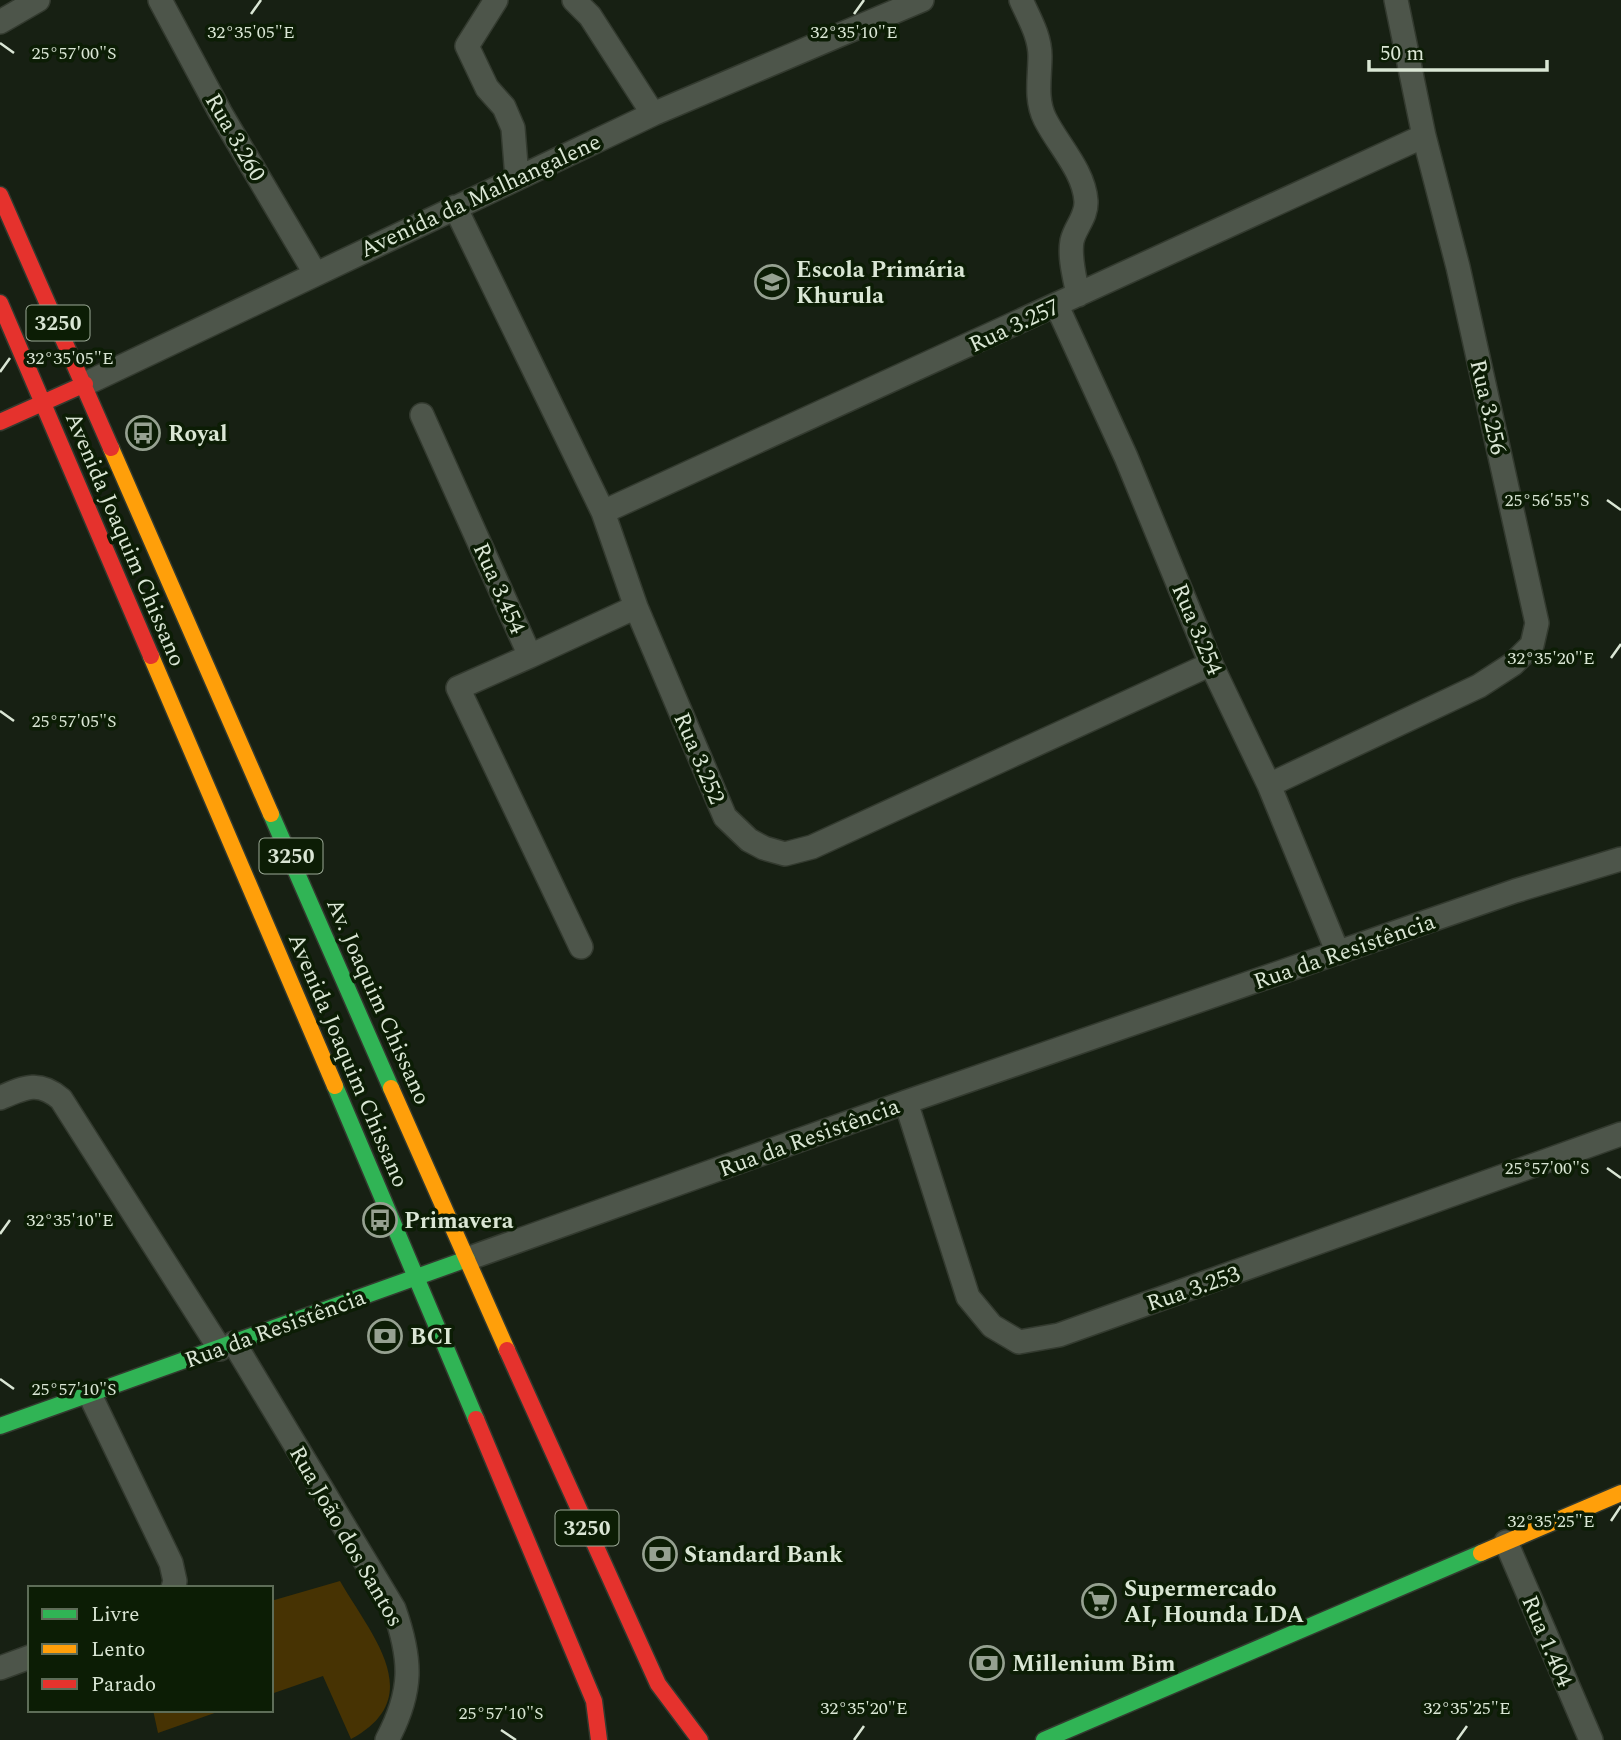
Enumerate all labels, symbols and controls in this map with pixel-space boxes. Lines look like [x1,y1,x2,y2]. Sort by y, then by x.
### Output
text: 32°35'05"E [207,19,295,46]
text: 32°35'10"E [810,19,898,46]
scale bar [1369,28,1548,72]
text: 50 m [1380,38,1424,70]
text: 25°57'00"S [31,40,117,67]
street label: Rua 3.260 [195,87,274,188]
street label: Avenida da Malhangalene [354,125,607,268]
place label: Escola Primária Khurula [796,253,965,314]
school or university icon: Escola Primária Khurula [753,263,791,301]
street label: Rua 3.257 [963,290,1066,363]
road number: 3250 [27,306,90,340]
text: 32°35'05"E [26,345,114,372]
street label: Rua 3.256 [1460,356,1515,458]
street label: Avenida Joaquim Chissano [55,407,194,672]
bus stop icon: Royal [124,414,162,452]
place label: Royal [168,417,228,452]
text: 25°56'55"S [1504,487,1590,514]
street label: Rua 3.454 [463,537,535,640]
street label: Rua 3.254 [1162,578,1232,681]
text: 32°35'20"E [1507,645,1595,672]
street label: Rua 3.252 [664,707,734,810]
text: 25°57'05"S [31,708,117,735]
road number: 3250 [260,838,322,874]
street label: Av. Joaquim Chissano [316,893,439,1111]
street label: Rua da Resistência [1249,905,1440,1000]
street label: Avenida Joaquim Chissano [278,928,417,1193]
street label: Rua da Resistência [714,1089,905,1187]
text: 25°57'00"S [1504,1155,1590,1182]
bus stop icon: Primavera [361,1201,399,1239]
place label: Primavera [404,1204,514,1239]
text: 32°35'10"E [26,1207,114,1234]
street label: Rua 3.253 [1142,1257,1245,1322]
street label: Rua da Resistência [180,1280,371,1378]
bank icon: BCI [366,1317,404,1355]
place label: BCI [410,1320,453,1355]
text: 25°57'10"S [31,1376,117,1403]
street label: Rua João dos Santos [279,1440,412,1634]
text: 32°35'25"E [1507,1508,1595,1535]
road number: 3250 [556,1510,618,1546]
bank icon: Standard Bank [641,1535,679,1573]
place label: Standard Bank [684,1538,843,1573]
place label: Supermercado AI, Hounda LDA [1124,1572,1305,1633]
supermarket icon: Supermercado AI, Hounda LDA [1080,1582,1118,1620]
legend [28,1586,273,1712]
street label: Rua 1.404 [1512,1590,1582,1693]
text: Livre [91,1599,139,1631]
text: Lento [91,1634,145,1666]
bank icon: Millenium Bim [968,1644,1006,1682]
place label: Millenium Bim [1012,1647,1176,1682]
text: Parado [91,1669,156,1701]
text: 32°35'20"E [820,1695,908,1722]
text: 32°35'25"E [1423,1695,1511,1722]
text: 25°57'10"S [458,1700,544,1727]

